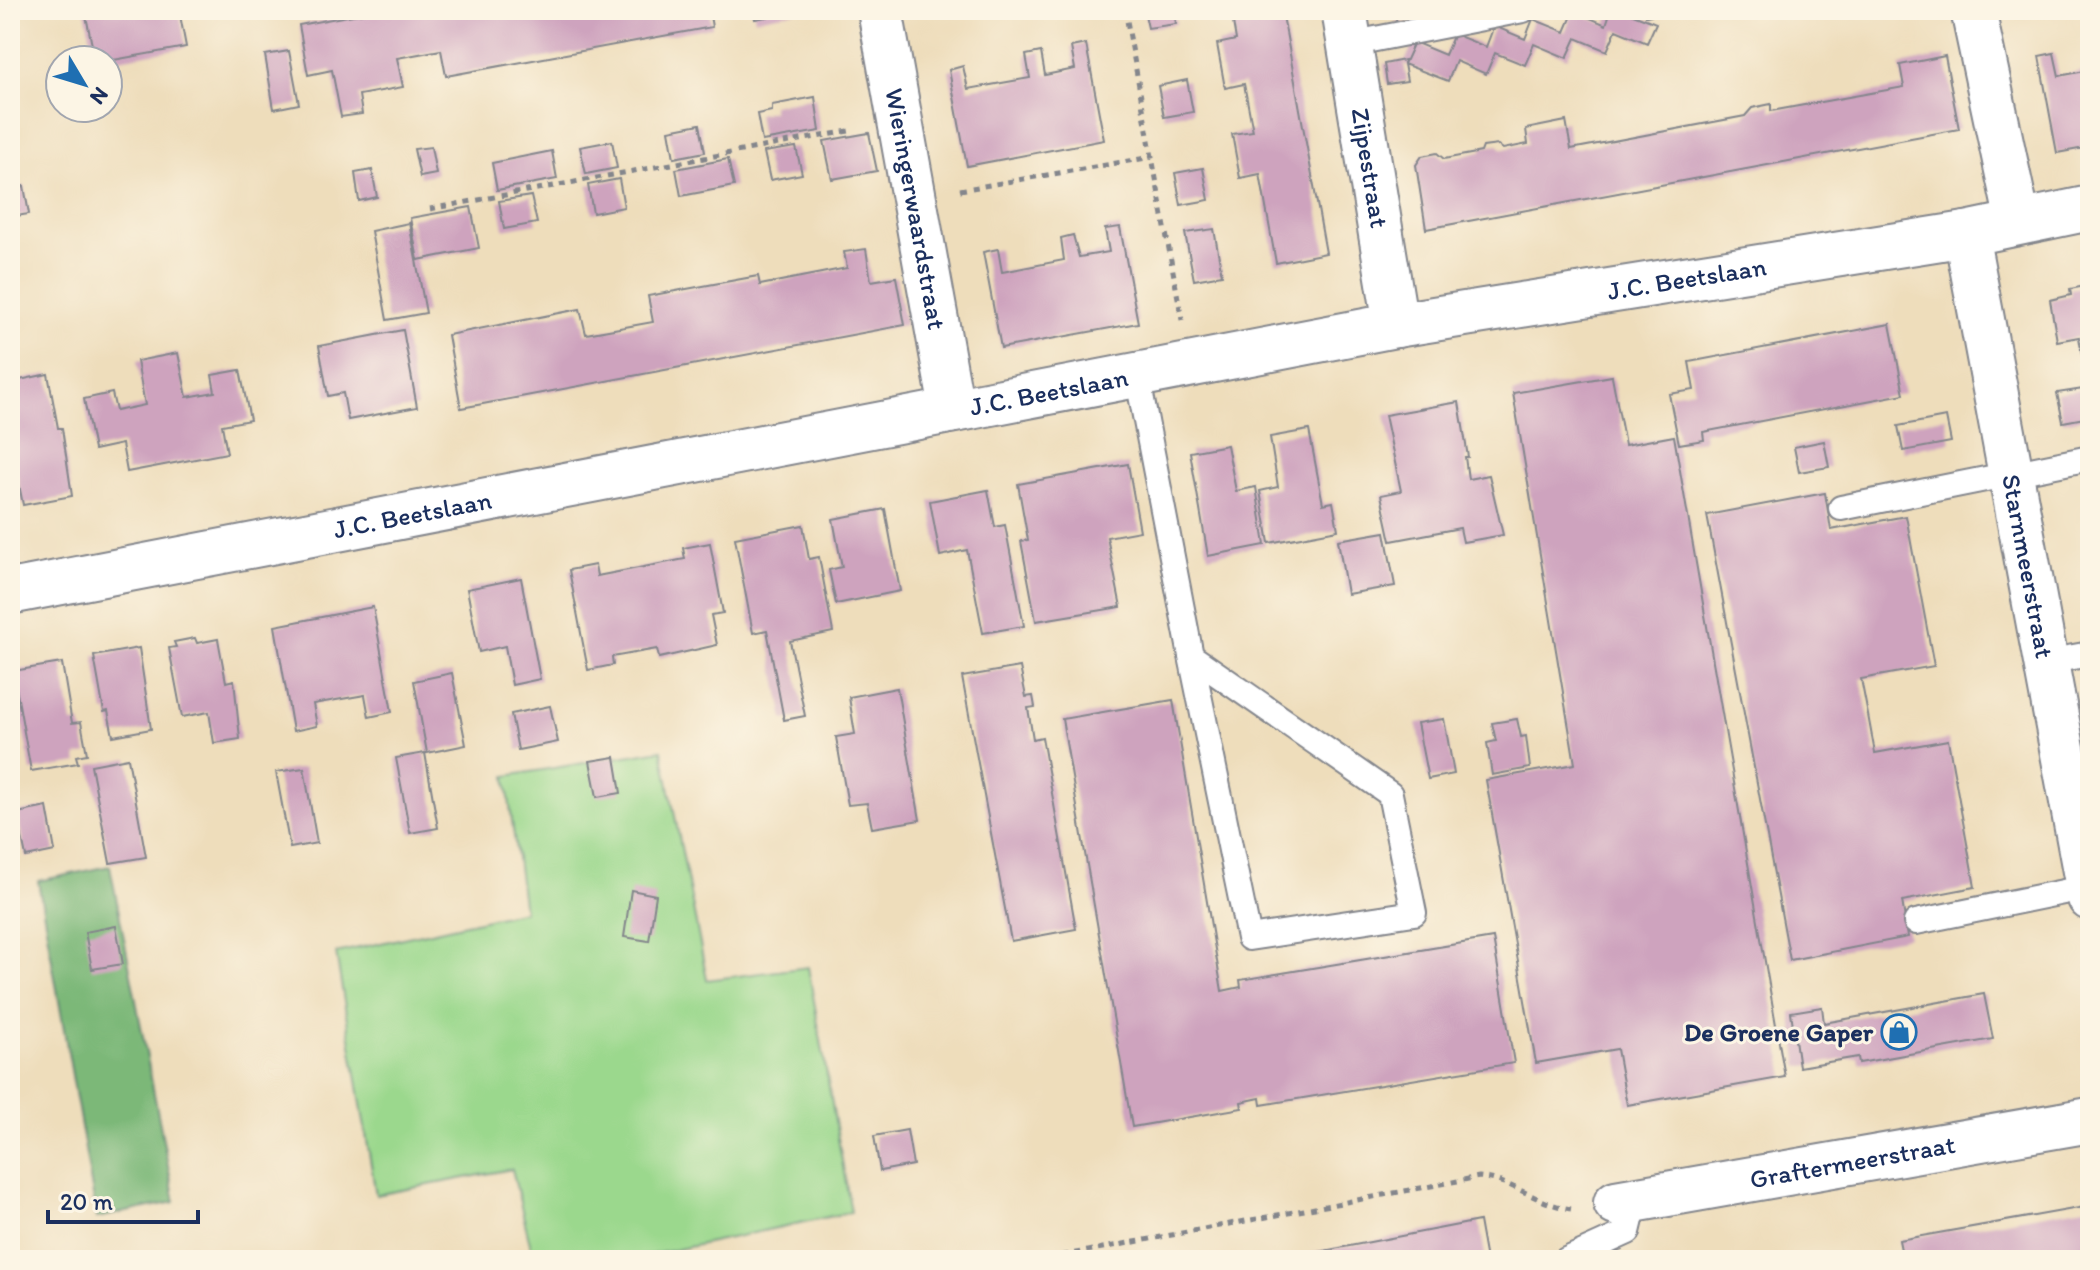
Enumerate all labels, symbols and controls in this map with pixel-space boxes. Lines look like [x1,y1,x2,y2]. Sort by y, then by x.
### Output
north arrow [44,44,124,124]
text: N [84,82,115,110]
street label: Wieringerwaardstraat [878,86,953,332]
street label: Zijpestraat [1344,105,1396,230]
street label: J.C. Beetslaan [1605,250,1769,307]
street label: J.C. Beetslaan [967,361,1131,423]
street label: Starnmeerstraat [1995,472,2061,661]
street label: J.C. Beetslaan [331,484,495,545]
shop icon: De Groene Gaper [1880,1013,1918,1051]
place label: De Groene Gaper [1684,1016,1874,1048]
street label: Graftermeerstraat [1747,1128,1958,1195]
scale bar [48,1174,198,1224]
text: 20 m [60,1187,113,1216]

